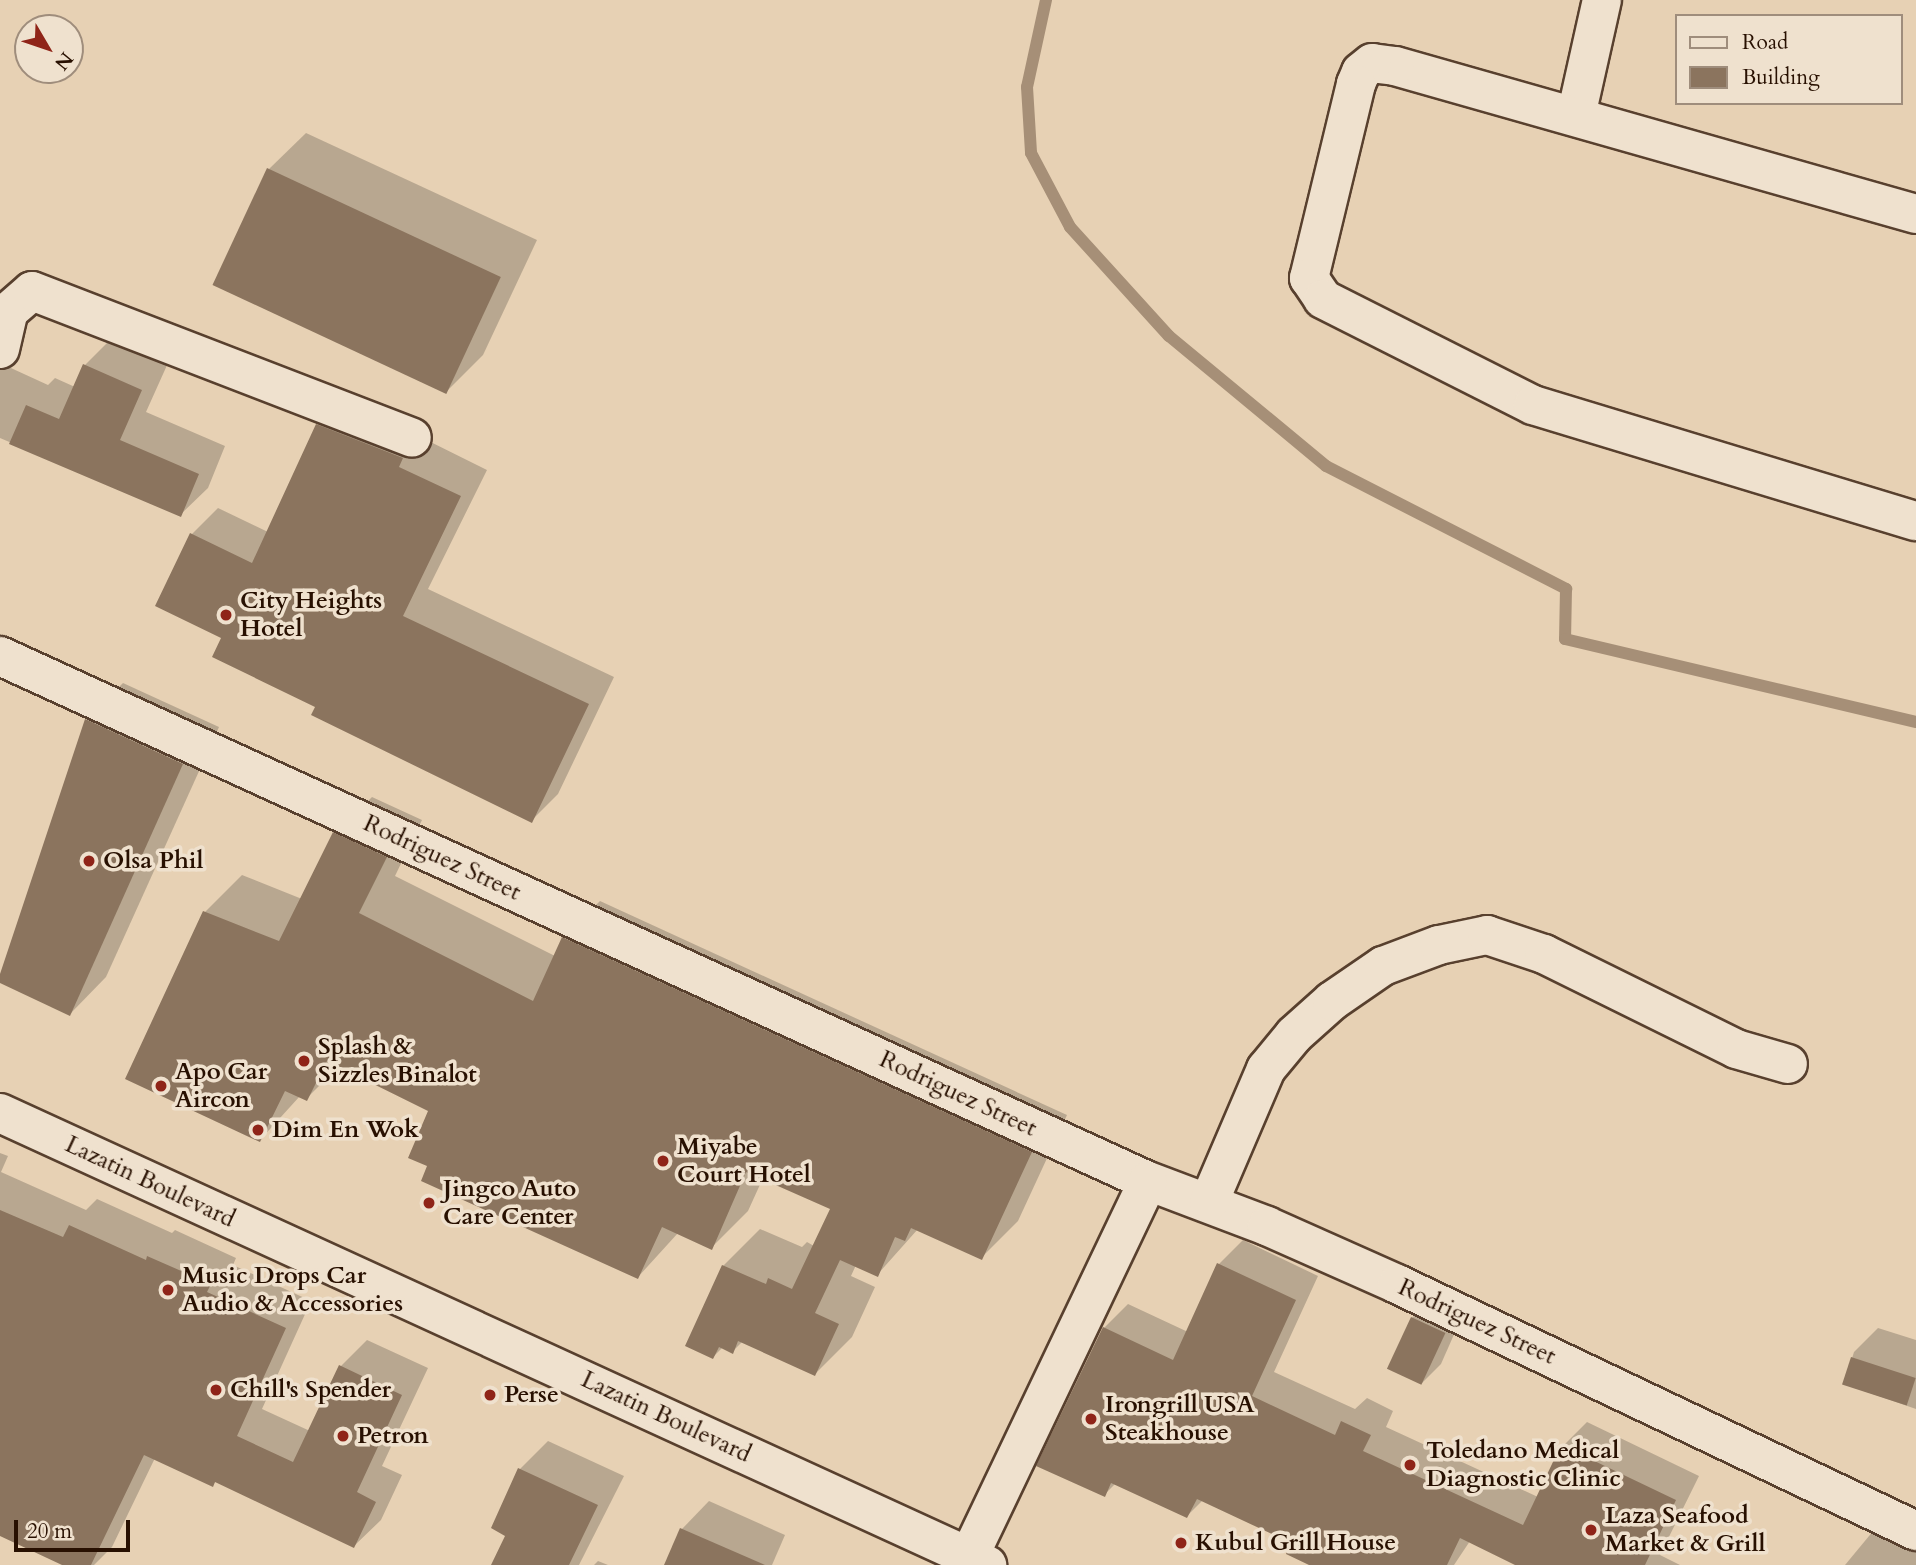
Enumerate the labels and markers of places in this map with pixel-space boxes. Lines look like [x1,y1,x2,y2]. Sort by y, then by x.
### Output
place label: City Heights Hotel [240,587,382,643]
marker: City Heights Hotel [218,607,234,623]
place label: Olsa Phil [103,847,203,875]
marker: Olsa Phil [81,853,97,869]
place label: Splash & Sizzles Binalot [318,1033,477,1089]
marker: Splash & Sizzles Binalot [296,1053,312,1069]
place label: Apo Car Aircon [175,1058,267,1114]
marker: Apo Car Aircon [153,1078,169,1094]
place label: Dim En Wok [272,1116,419,1144]
marker: Dim En Wok [250,1122,266,1138]
place label: Miyabe Court Hotel [677,1133,811,1189]
marker: Miyabe Court Hotel [655,1153,671,1169]
place label: Jingco Auto Care Center [443,1175,576,1231]
marker: Jingco Auto Care Center [421,1195,437,1211]
place label: Music Drops Car Audio & Accessories [182,1262,403,1318]
marker: Music Drops Car Audio & Accessories [160,1282,176,1298]
place label: Chill's Spender [230,1376,391,1404]
place label: Perse [504,1381,559,1409]
marker: Chill's Spender [208,1382,224,1398]
marker: Perse [482,1387,498,1403]
place label: Irongrill USA Steakhouse [1105,1391,1254,1447]
marker: Irongrill USA Steakhouse [1083,1411,1099,1427]
place label: Petron [357,1422,429,1450]
marker: Petron [335,1428,351,1444]
place label: Toledano Medical Diagnostic Clinic [1426,1437,1621,1493]
marker: Toledano Medical Diagnostic Clinic [1400,1455,1420,1475]
place label: Laza Seafood Market & Grill [1605,1502,1765,1558]
marker: Laza Seafood Market & Grill [1583,1522,1599,1538]
place label: Kubul Grill House [1195,1529,1396,1557]
marker: Kubul Grill House [1173,1535,1189,1551]

